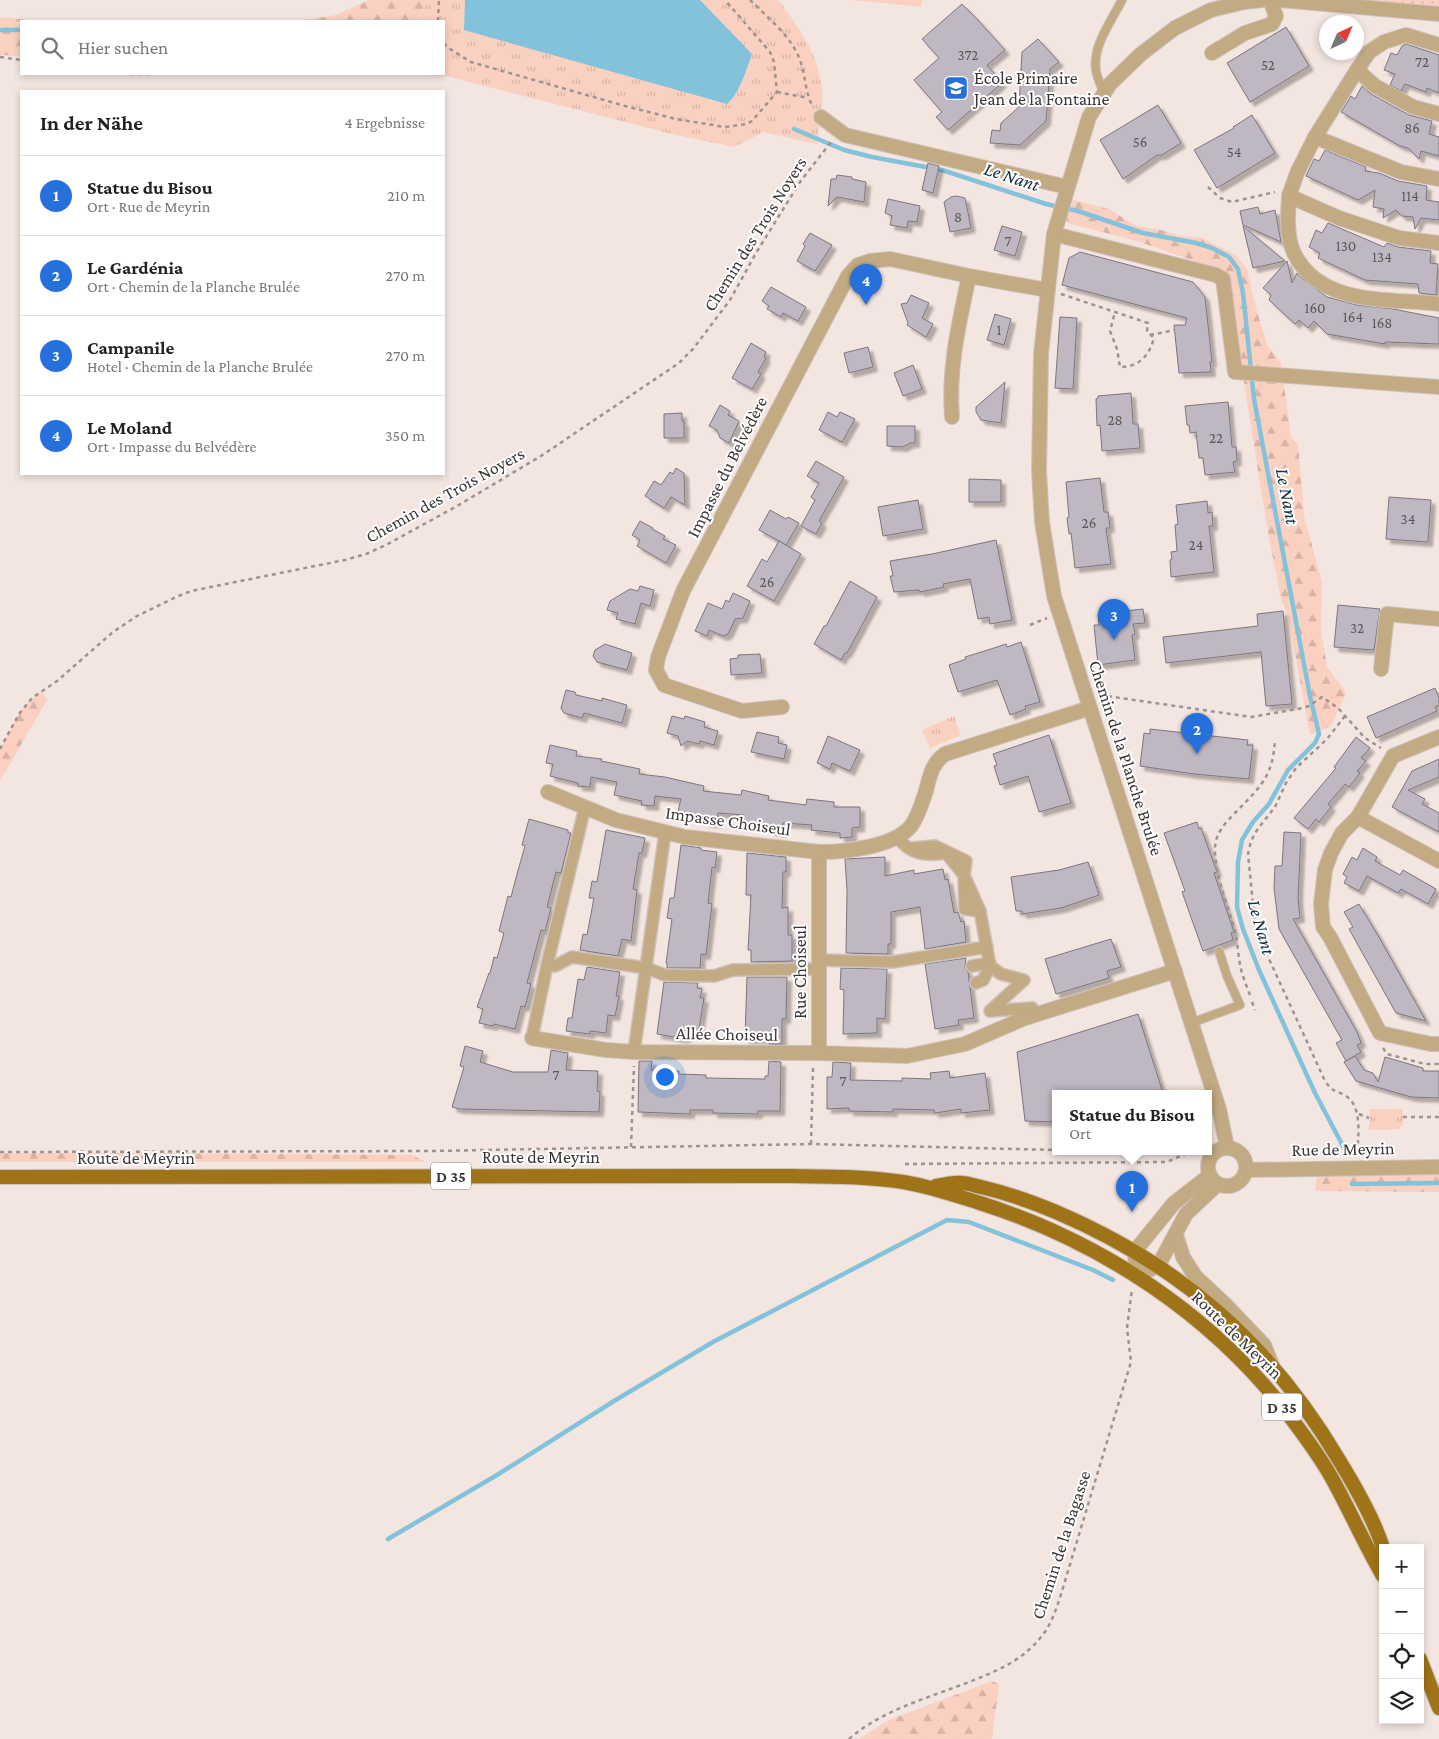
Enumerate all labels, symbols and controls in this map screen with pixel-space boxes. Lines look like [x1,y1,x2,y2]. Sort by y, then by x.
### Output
north arrow [1319,15,1364,60]
search box [20,20,445,75]
icon: search [38,34,66,62]
text: Hier suchen [78,37,168,58]
house number: 372 [957,47,979,63]
house number: 72 [1415,54,1429,70]
house number: 52 [1261,57,1275,73]
place label: École Primaire Jean de la Fontaine [972,68,1109,109]
school or university icon: École Primaire Jean de la Fontaine [943,75,969,101]
text: In der Nähe [40,111,143,135]
text: 4 Ergebnisse [345,114,425,131]
house number: 86 [1404,120,1420,136]
house number: 56 [1133,134,1147,150]
house number: 54 [1227,144,1241,160]
street label: Chemin des Trois Noyers [699,153,811,315]
water label: Le Nant [982,158,1042,195]
text: Statue du Bisou [87,177,213,198]
text: 1 [53,187,59,204]
text: 210 m [387,187,425,204]
house number: 114 [1401,188,1419,204]
text: Ort · Rue de Meyrin [87,198,210,215]
house number: 8 [954,209,962,225]
house number: 7 [1005,233,1012,249]
house number: 130 [1336,238,1356,254]
house number: 134 [1372,249,1392,265]
text: Le Gardénia [87,257,183,278]
pin: 4 [850,264,882,305]
text: 2 [52,267,60,284]
text: 270 m [386,267,425,284]
text: Ort · Chemin de la Planche Brulée [87,278,300,295]
house number: 160 [1304,300,1326,316]
house number: 164 [1343,309,1363,325]
house number: 168 [1372,315,1392,331]
house number: 1 [997,322,1002,338]
text: Campanile [87,337,174,358]
text: 3 [52,347,60,364]
text: 270 m [386,347,425,364]
text: Hotel · Chemin de la Planche Brulée [87,358,313,375]
street label: Impasse du Belvédère [683,393,771,541]
house number: 28 [1107,412,1123,428]
text: Le Moland [87,417,172,438]
text: 4 [52,427,60,444]
text: 350 m [385,427,425,444]
house number: 22 [1209,430,1223,446]
text: Ort · Impasse du Belvédère [87,438,257,455]
street label: Chemin des Trois Noyers [362,443,528,547]
water label: Le Nant [1272,466,1303,526]
house number: 34 [1401,511,1415,527]
house number: 26 [1082,515,1096,531]
house number: 24 [1189,537,1203,553]
house number: 26 [760,574,774,590]
pin: 3 [1098,599,1130,640]
house number: 32 [1350,620,1364,636]
street label: Chemin de la Planche Brulée [1085,658,1167,858]
pin: 2 [1181,713,1213,754]
street label: Impasse Choiseul [664,802,792,840]
water label: Le Nant [1244,897,1280,958]
street label: Rue Choiseul [790,925,810,1019]
street label: Allée Choiseul [676,1023,778,1045]
your location [652,1064,678,1090]
house number: 7 [553,1067,560,1083]
house number: 7 [840,1073,847,1089]
popup [1052,1090,1212,1155]
text: Statue du Bisou [1069,1104,1195,1125]
text: Ort [1069,1125,1091,1142]
street label: Rue de Meyrin [1291,1138,1395,1160]
street label: Route de Meyrin [482,1147,600,1167]
street label: Route de Meyrin [77,1148,195,1168]
road number: D 35 [431,1162,471,1190]
pin: 1 [1116,1171,1148,1212]
street label: Route de Meyrin [1188,1287,1287,1383]
road number: D 35 [1262,1394,1302,1420]
street label: Chemin de la Bagasse [1028,1468,1094,1622]
map controls [1379,1544,1424,1724]
button: + [1379,1544,1424,1589]
button: − [1379,1589,1424,1634]
button: locate [1379,1634,1424,1679]
button: layers [1379,1679,1424,1724]

